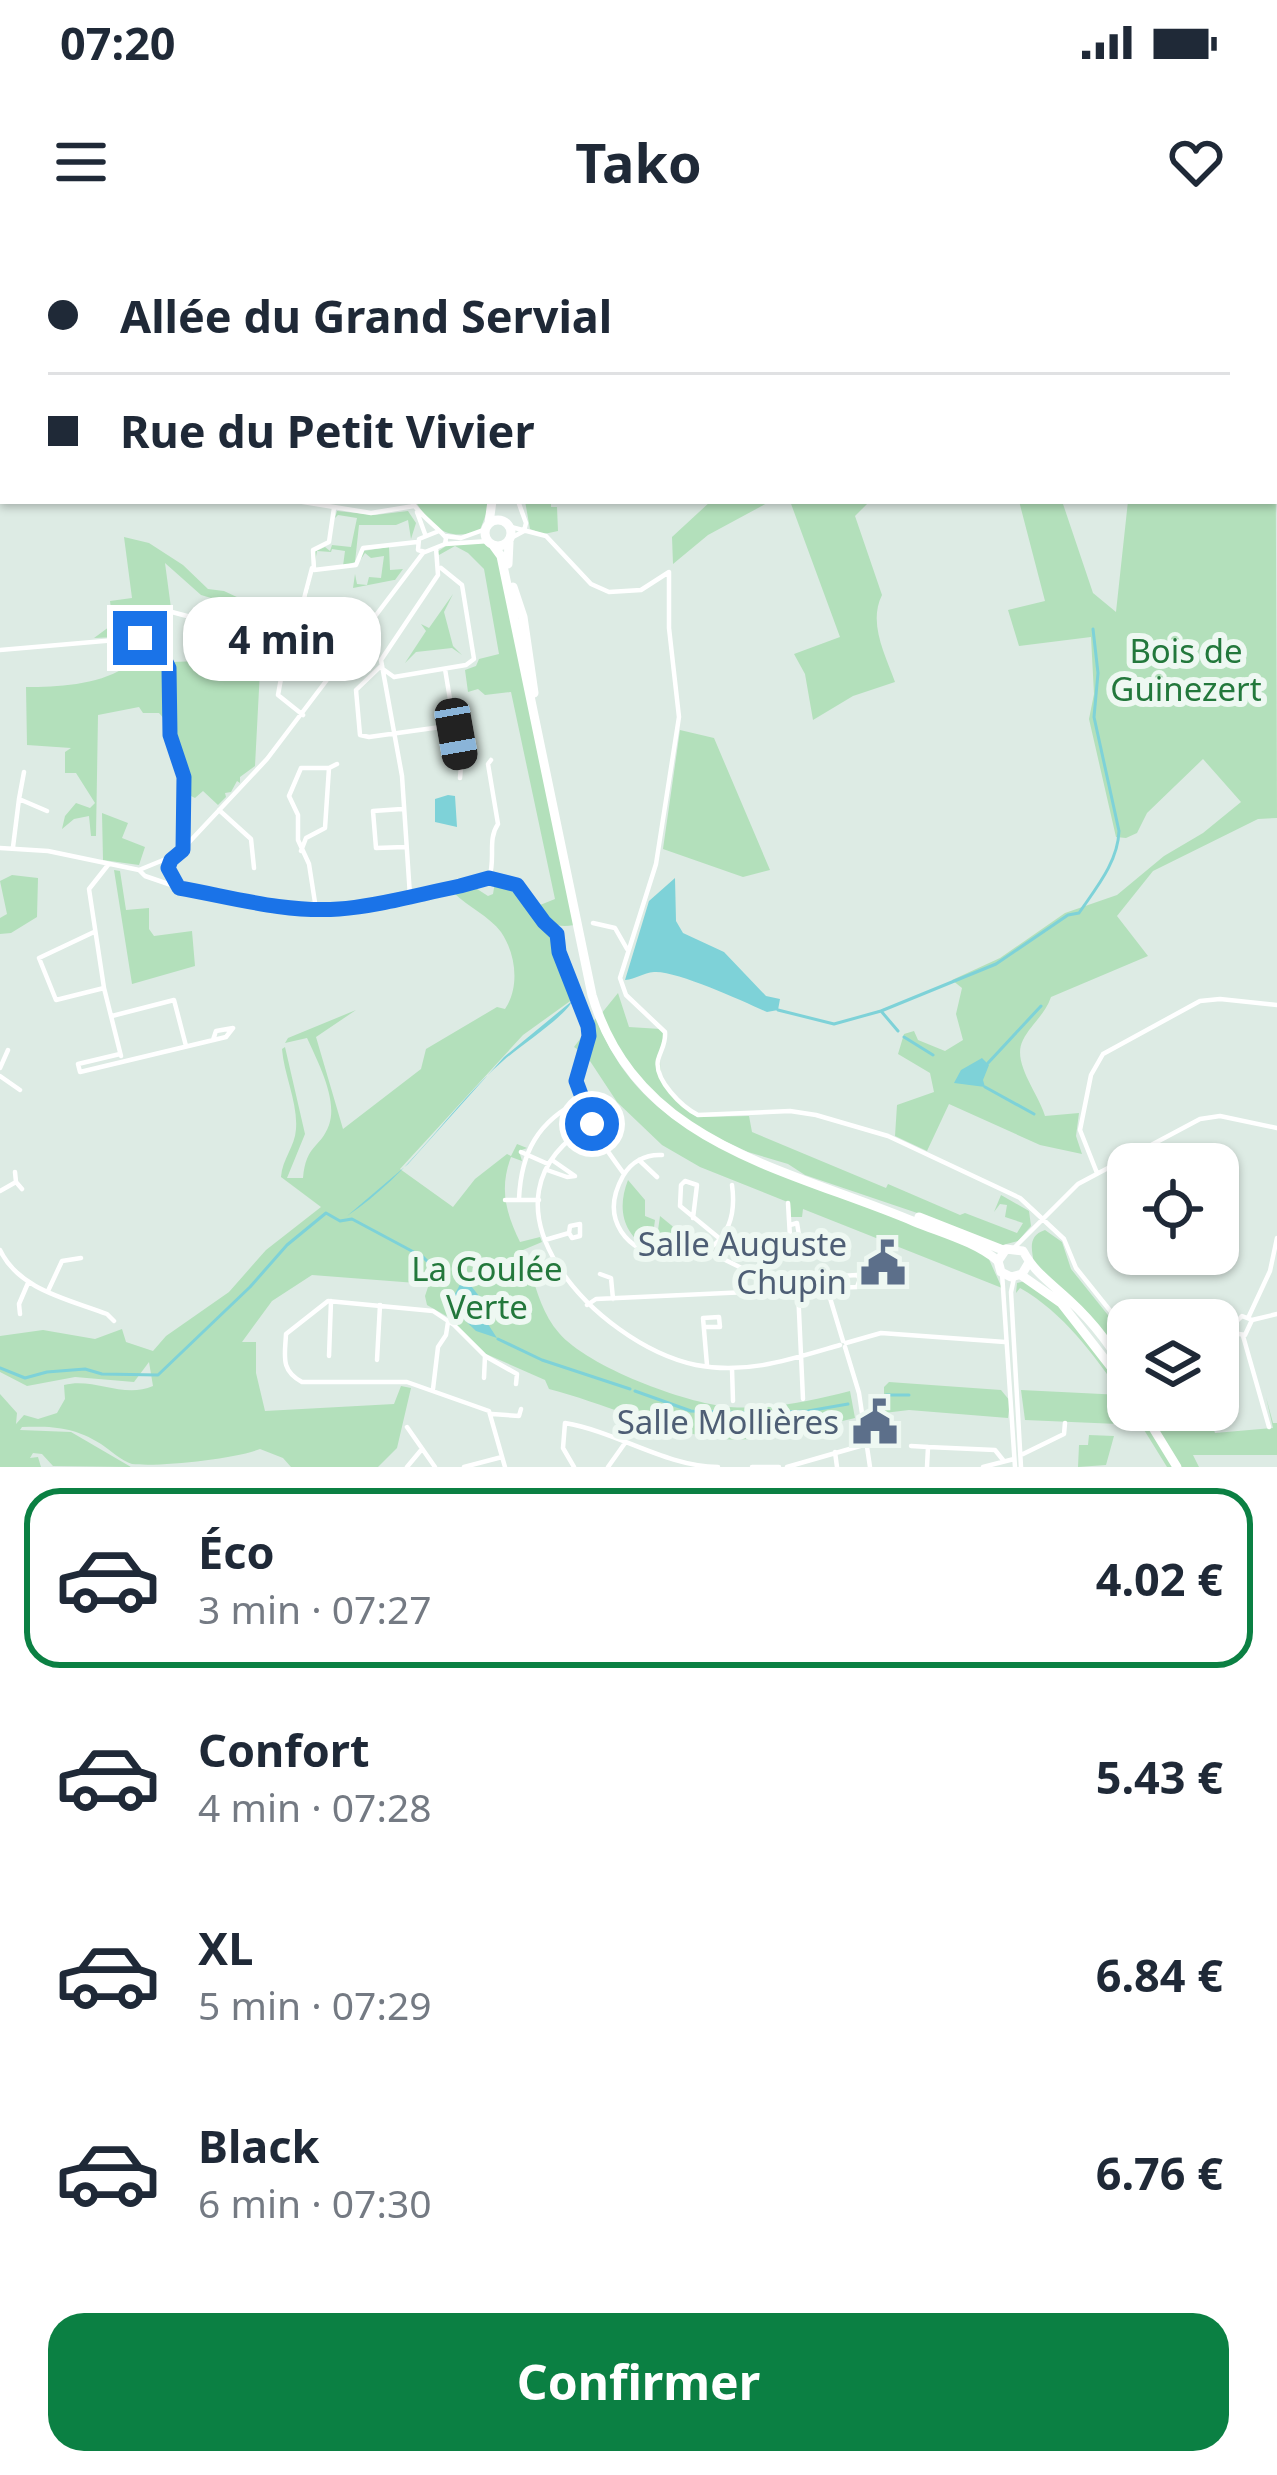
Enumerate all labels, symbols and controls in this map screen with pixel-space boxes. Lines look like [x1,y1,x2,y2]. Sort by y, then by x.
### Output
text: 07:20 [60,12,176,73]
text: Tako [575,125,702,199]
icon: menu [48,129,114,195]
icon: heart [1163,129,1229,195]
text: Allée du Grand Servial [120,285,612,346]
text: Rue du Petit Vivier [120,400,535,461]
callout: 4 min [182,596,380,680]
route end [113,611,167,665]
text: 4 min [228,612,336,665]
park label: Bois de Guinezert [1110,628,1262,711]
car [432,695,480,773]
route start [565,1097,619,1151]
map controls [1107,1143,1239,1431]
button: locate [1107,1143,1239,1275]
place label: Salle Auguste Chupin [638,1221,847,1304]
public building icon: Salle Auguste Chupin [858,1238,908,1288]
park label: La Coulée Verte [411,1246,563,1329]
button: layers [1107,1299,1239,1431]
public building icon: Salle Mollières [850,1397,900,1447]
place label: Salle Mollières [617,1399,839,1444]
text: Éco [198,1521,275,1582]
icon: car [54,1524,162,1632]
text: 4.02 € [1096,1548,1223,1609]
text: 3 min · 07:27 [198,1582,432,1635]
text: Confort [198,1719,369,1780]
icon: car [54,1722,162,1830]
text: 5.43 € [1096,1746,1223,1807]
text: 4 min · 07:28 [198,1780,432,1833]
text: XL [198,1917,253,1978]
icon: car [54,1920,162,2028]
text: 6.84 € [1096,1944,1223,2005]
text: 5 min · 07:29 [198,1978,432,2031]
text: Black [198,2115,319,2176]
icon: car [54,2118,162,2226]
text: 6.76 € [1096,2142,1223,2203]
text: 6 min · 07:30 [198,2176,432,2229]
button: Confirmer [48,2313,1229,2451]

